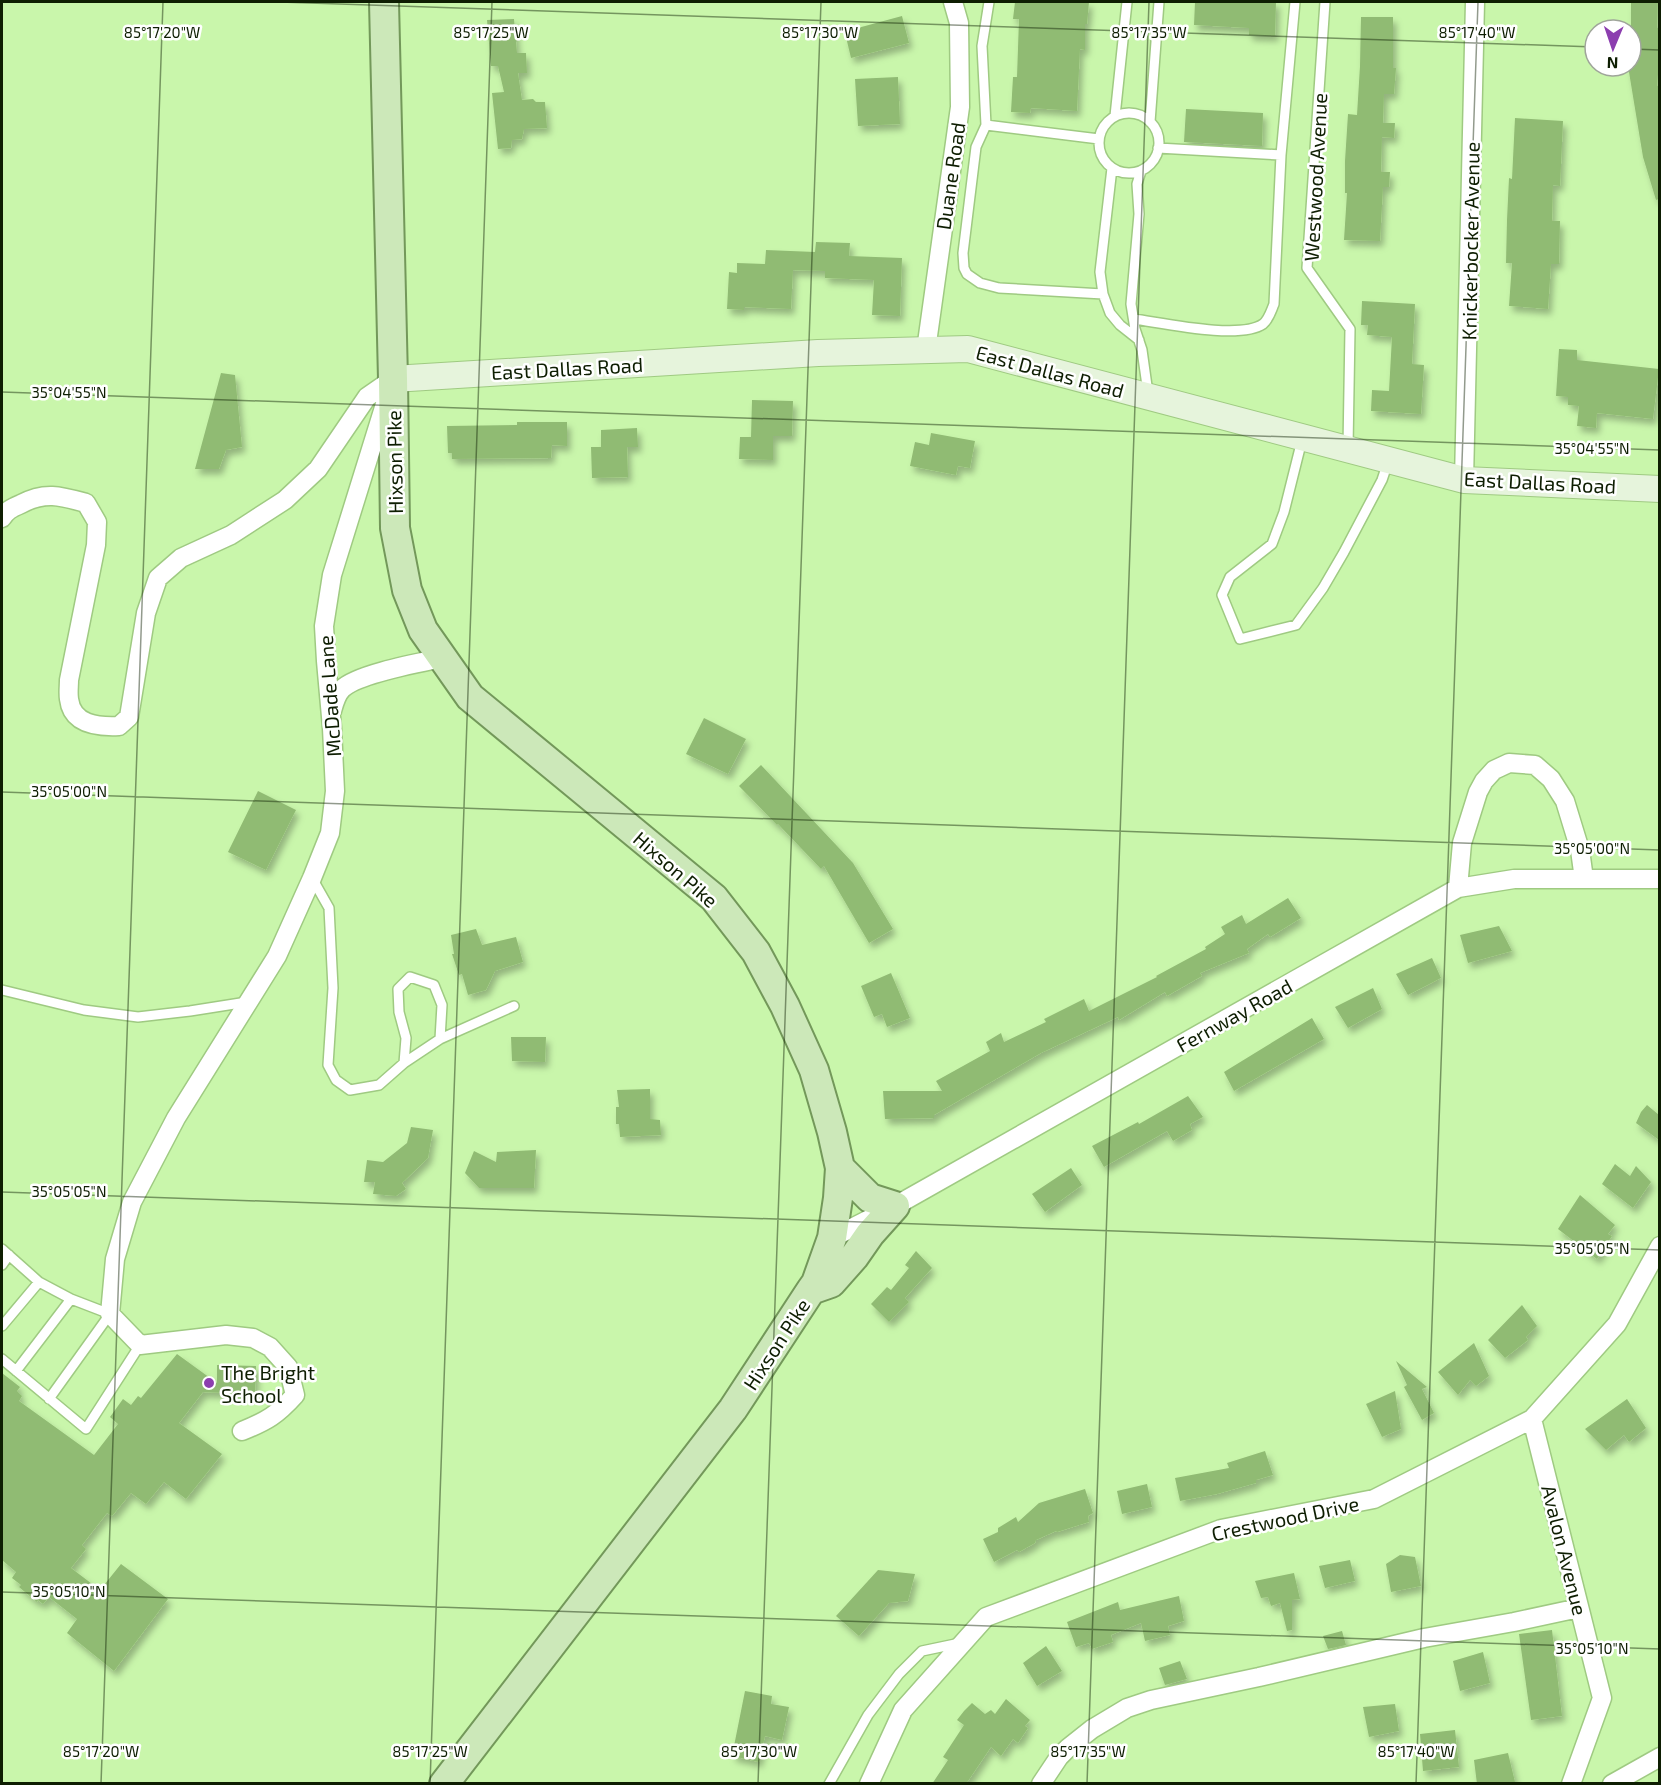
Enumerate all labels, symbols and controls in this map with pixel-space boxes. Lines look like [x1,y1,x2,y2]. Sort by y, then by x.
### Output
north arrow [1583,18,1643,78]
text: 85°17'20"W [124,23,200,41]
text: 85°17'25"W [453,23,529,41]
text: 85°17'30"W [782,23,858,41]
text: 85°17'35"W [1111,23,1187,41]
text: 85°17'40"W [1439,23,1515,41]
text: N [1606,54,1619,73]
street label: Westwood Avenue [1299,92,1331,262]
street label: Duane Road [931,121,969,231]
street label: Knickerbocker Avenue [1456,142,1484,340]
street label: East Dallas Road [973,340,1127,402]
street label: East Dallas Road [490,352,644,384]
text: 35°04'55"N [31,383,107,401]
street label: Hixson Pike [381,410,407,514]
text: 35°04'55"N [1554,439,1630,457]
street label: East Dallas Road [1463,466,1617,498]
street label: McDade Lane [313,634,345,758]
text: 35°05'00"N [31,782,107,800]
street label: Hixson Pike [629,826,723,912]
text: 35°05'00"N [1554,839,1630,857]
street label: Fernway Road [1172,973,1296,1057]
text: 35°05'05"N [31,1182,107,1200]
text: 35°05'05"N [1554,1239,1630,1257]
street label: Hixson Pike [738,1294,814,1394]
place label: The Bright School [221,1360,316,1407]
marker: The Bright School [202,1376,216,1390]
street label: Avalon Avenue [1537,1482,1593,1618]
street label: Crestwood Drive [1209,1491,1361,1545]
text: 35°05'10"N [33,1582,105,1600]
text: 35°05'10"N [1556,1639,1628,1657]
text: 85°17'20"W [63,1742,139,1760]
text: 85°17'25"W [392,1742,468,1760]
text: 85°17'30"W [721,1742,797,1760]
text: 85°17'35"W [1050,1742,1126,1760]
text: 85°17'40"W [1378,1742,1454,1760]

